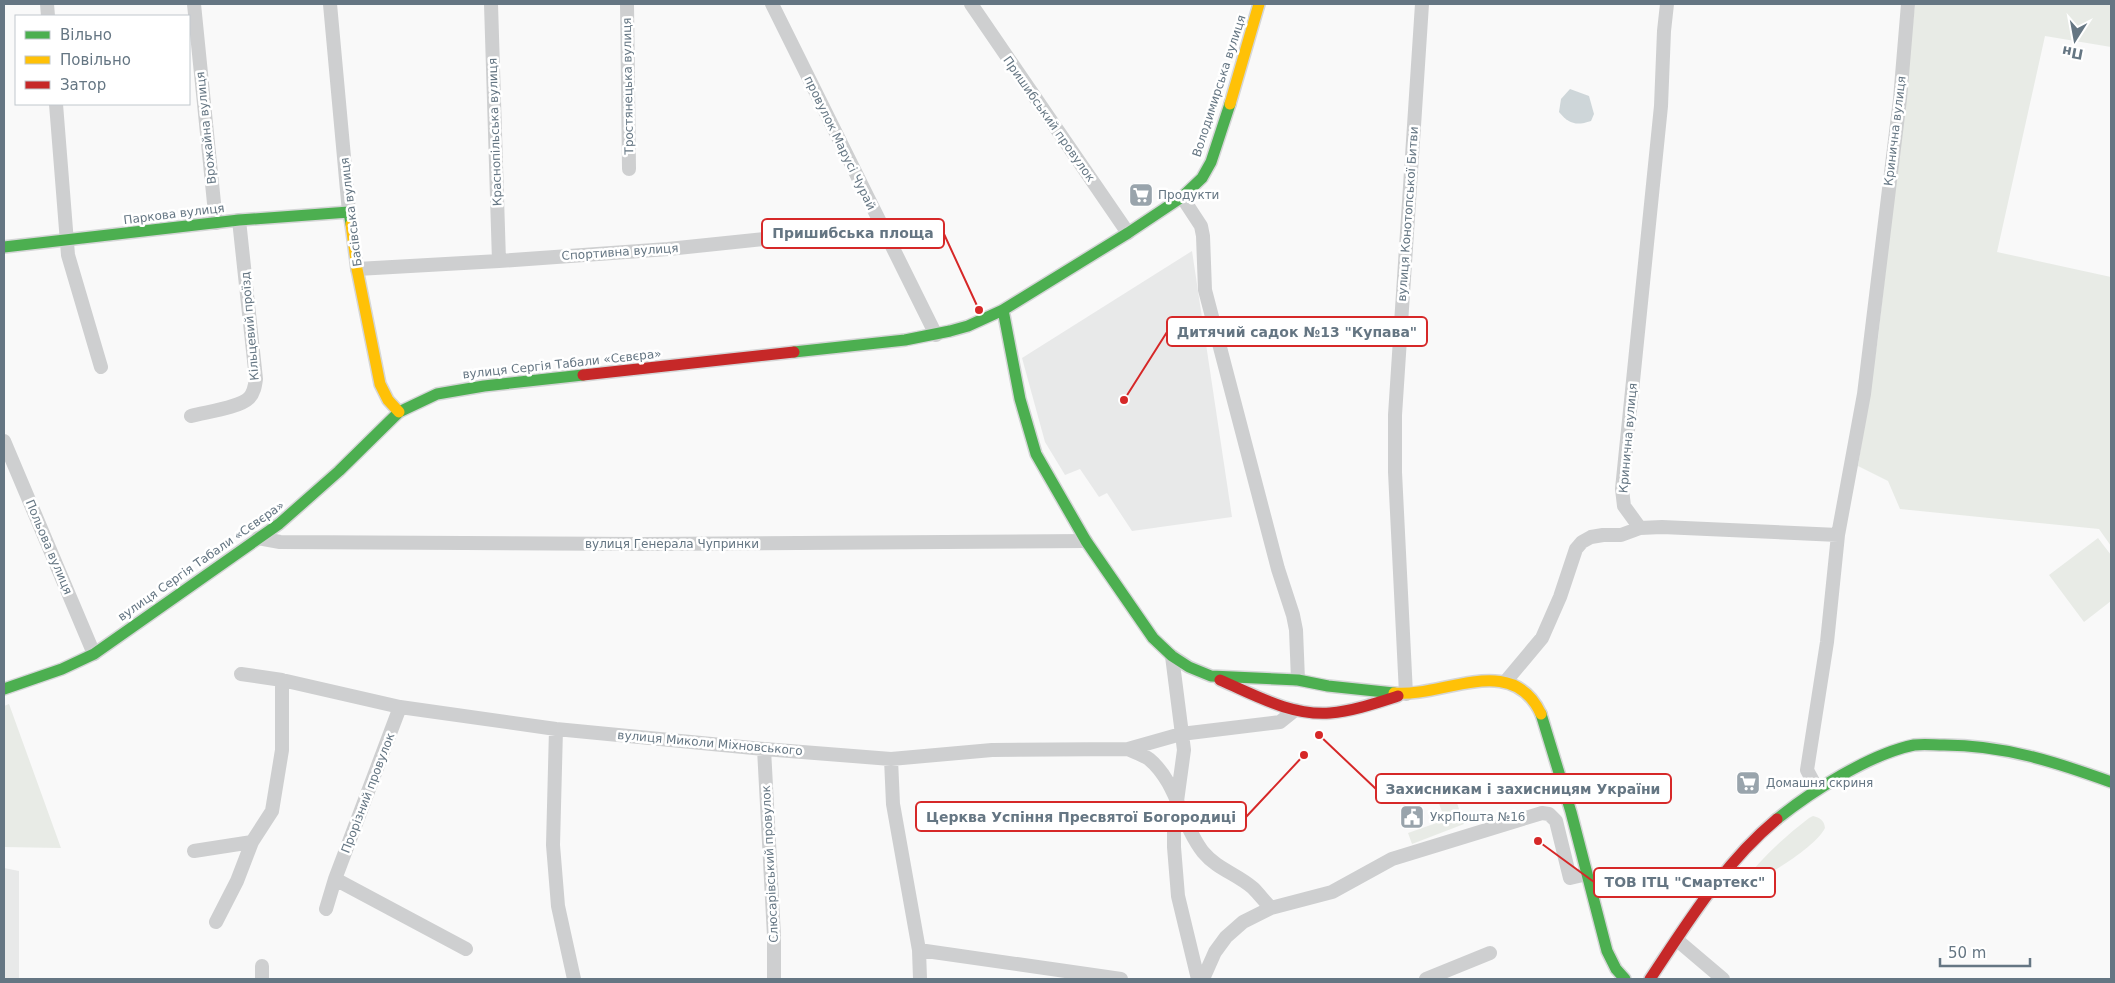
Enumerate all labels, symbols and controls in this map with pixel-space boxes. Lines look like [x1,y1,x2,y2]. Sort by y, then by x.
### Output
street label: Володимирська вулиця [1189,13,1249,159]
legend [15,15,190,105]
north arrow [2050,15,2100,65]
street label: Тростянецька вулиця [620,17,636,156]
text: Вільно [60,26,112,44]
text: Пн [2060,43,2085,63]
text: Повільно [60,51,131,69]
street label: Пришибський провулок [1000,53,1098,185]
street label: Краснопільська вулиця [485,58,505,206]
street label: Врожайна вулиця [193,71,219,185]
street label: провулок Марусі Чурай [801,74,879,212]
street label: Кринична вулиця [1881,75,1909,187]
text: Затор [60,76,106,94]
street label: вулиця Конотопської Битви [1395,126,1421,302]
street label: Басівська вулиця [337,157,365,267]
supermarket icon: Продукти [1128,182,1154,208]
place label: Продукти [1158,188,1219,202]
street label: Паркова вулиця [123,201,225,227]
callout: Пришибська площа [762,219,944,248]
text: Пришибська площа [772,225,934,241]
street label: Спортивна вулиця [561,241,679,263]
street label: Кільцевий проїзд [238,271,262,381]
callout: Дитячий садок №13 "Купава" [1167,317,1427,346]
text: Дитячий садок №13 "Купава" [1177,324,1417,340]
street label: вулиця Сергія Табали «Сєвєра» [462,347,662,381]
street label: Кринична вулиця [1616,382,1640,494]
street label: Польова вулиця [23,497,75,597]
street label: вулиця Сергія Табали «Сєвєра» [115,498,287,624]
street label: вулиця Генерала Чупринки [585,537,759,551]
street label: вулиця Миколи Міхновського [617,728,803,758]
street label: Прорізний провулок [339,731,397,855]
supermarket icon: Домашня скриня [1735,770,1761,796]
callout: Захисникам і захисницям України [1376,774,1671,803]
place label: Домашня скриня [1766,776,1873,790]
text: Захисникам і захисницям України [1386,781,1660,797]
street label: Слюсарівський провулок [759,785,781,943]
callout: Церква Успіння Пресвятої Богородиці [916,802,1246,831]
public building icon: УкрПошта №16 [1399,804,1425,830]
text: Церква Успіння Пресвятої Богородиці [926,809,1236,825]
place label: УкрПошта №16 [1430,810,1525,824]
callout: ТОВ ІТЦ "Смартекс" [1594,868,1775,897]
text: ТОВ ІТЦ "Смартекс" [1605,874,1765,890]
scale bar [1940,936,2030,968]
text: 50 m [1948,944,1986,962]

